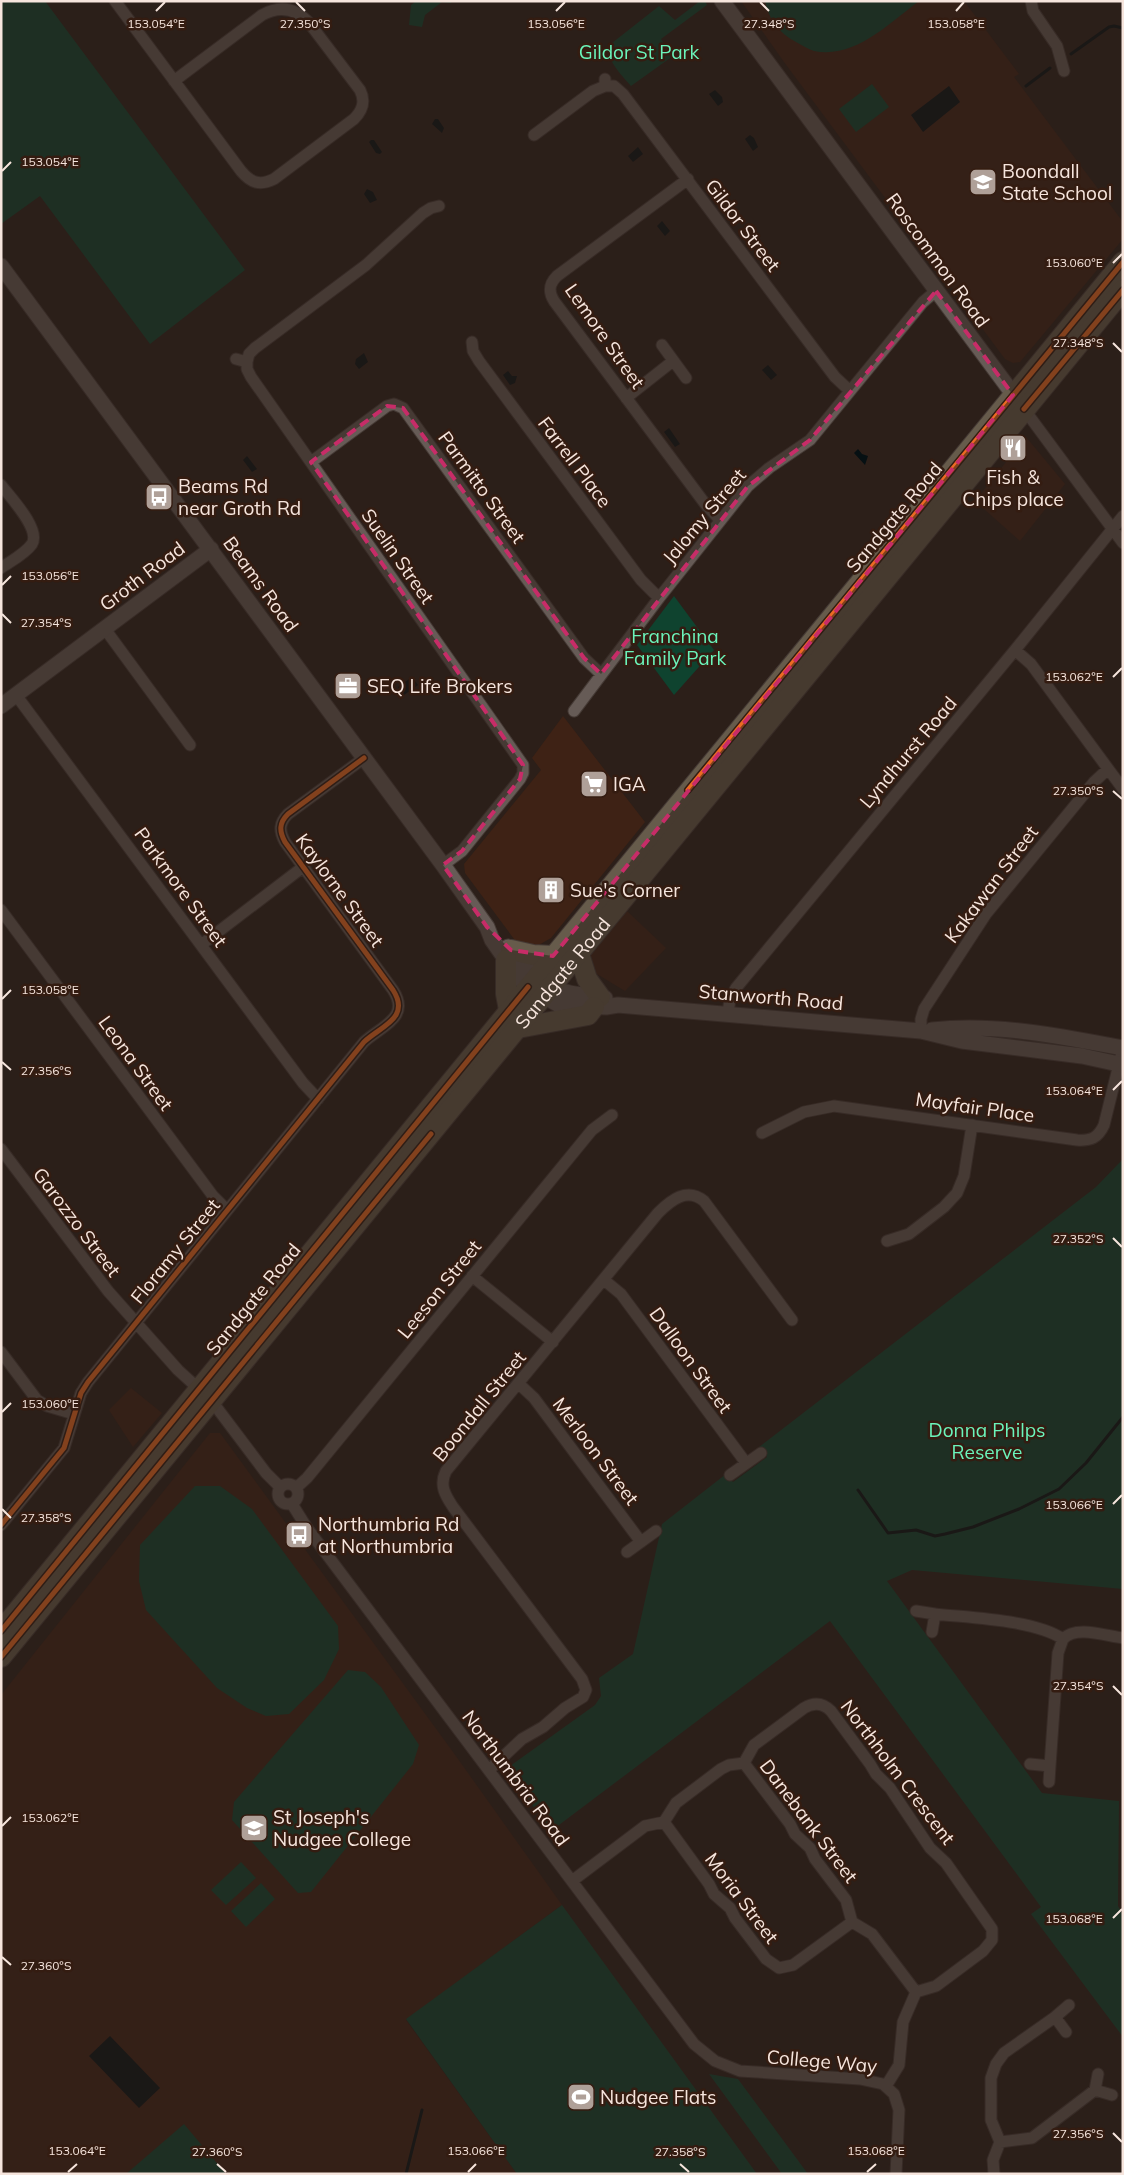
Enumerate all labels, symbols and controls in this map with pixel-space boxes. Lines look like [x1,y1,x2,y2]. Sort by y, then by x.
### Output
text: 153.054°E [127,16,185,31]
text: 27.350°S [280,16,330,31]
text: 153.056°E [527,16,585,31]
text: 27.348°S [744,16,794,31]
text: 153.058°E [927,16,985,31]
park label: Gildor St Park [579,40,699,64]
text: 153.054°E [21,154,79,169]
place label: Boondall State School [1002,159,1112,205]
school or university icon: Boondall State School [968,167,998,197]
street label: Gildor Street [700,174,786,276]
street label: Roscommon Road [881,188,995,332]
text: 153.060°E [1045,255,1103,270]
street label: Lemore Street [560,279,650,393]
text: 27.348°S [1053,335,1103,350]
street label: Farrell Place [533,412,617,512]
street label: Parmitto Street [433,426,531,548]
restaurant icon: Fish & Chips place [998,433,1028,463]
street label: Sandgate Road [841,457,947,577]
street label: Jalomy Street [657,463,751,569]
place label: Fish & Chips place [962,465,1064,511]
place label: Beams Rd near Groth Rd [178,474,301,520]
bus stop icon: Beams Rd near Groth Rd [144,482,174,512]
street label: Suelin Street [356,504,440,609]
street label: Beams Road [218,532,304,636]
street label: Groth Road [95,536,189,616]
text: 153.056°E [21,568,79,583]
text: 27.354°S [21,615,71,630]
park label: Franchina Family Park [624,624,726,670]
text: 153.062°E [1045,669,1103,684]
office icon: SEQ Life Brokers [333,671,363,701]
place label: SEQ Life Brokers [367,674,513,698]
street label: Lyndhurst Road [854,691,962,813]
supermarket icon: IGA [579,769,609,799]
place label: IGA [613,772,646,796]
text: 27.350°S [1053,783,1103,798]
street label: Kakawan Street [939,820,1043,947]
street label: Parkmore Street [130,822,233,952]
street label: Kaylorne Street [291,828,389,952]
building icon: Sue's Corner [536,875,566,905]
place label: Sue's Corner [570,878,680,902]
street label: Sandgate Road [510,912,615,1034]
street label: Stanworth Road [698,979,844,1015]
text: 153.058°E [21,982,79,997]
street label: Leona Street [94,1011,179,1115]
text: 27.356°S [21,1063,71,1078]
text: 153.064°E [1045,1083,1103,1098]
street label: Mayfair Place [914,1087,1036,1127]
street label: Garozzo Street [28,1163,126,1282]
street label: Floramy Street [125,1193,225,1308]
text: 27.352°S [1053,1231,1103,1246]
street label: Leeson Street [392,1235,486,1343]
street label: Sandgate Road [201,1238,305,1360]
street label: Dalloon Street [645,1302,738,1418]
street label: Boondall Street [427,1346,531,1466]
street label: Merloon Street [548,1393,644,1510]
text: 153.060°E [21,1396,79,1411]
park label: Donna Philps Reserve [928,1418,1046,1464]
text: 153.066°E [1045,1497,1103,1512]
text: 27.358°S [21,1510,71,1525]
place label: Northumbria Rd at Northumbria [318,1512,459,1558]
bus stop icon: Northumbria Rd at Northumbria [284,1520,314,1550]
text: 27.354°S [1053,1678,1103,1693]
street label: Northholm Crescent [836,1695,961,1849]
street label: Northumbria Road [457,1705,575,1851]
street label: Danebank Street [755,1755,863,1888]
place label: St Joseph's Nudgee College [273,1805,411,1851]
text: 153.062°E [21,1810,79,1825]
school or university icon: St Joseph's Nudgee College [239,1813,269,1843]
street label: Moria Street [700,1848,784,1948]
text: 153.068°E [1045,1911,1103,1926]
text: 27.360°S [21,1958,71,1973]
street label: College Way [766,2044,878,2078]
sports icon: Nudgee Flats [566,2082,596,2112]
place label: Nudgee Flats [600,2085,716,2109]
text: 27.356°S [1053,2126,1103,2141]
text: 153.064°E [48,2143,106,2158]
text: 153.066°E [447,2143,505,2158]
text: 153.068°E [847,2143,905,2158]
text: 27.360°S [192,2144,242,2159]
text: 27.358°S [655,2144,705,2159]

